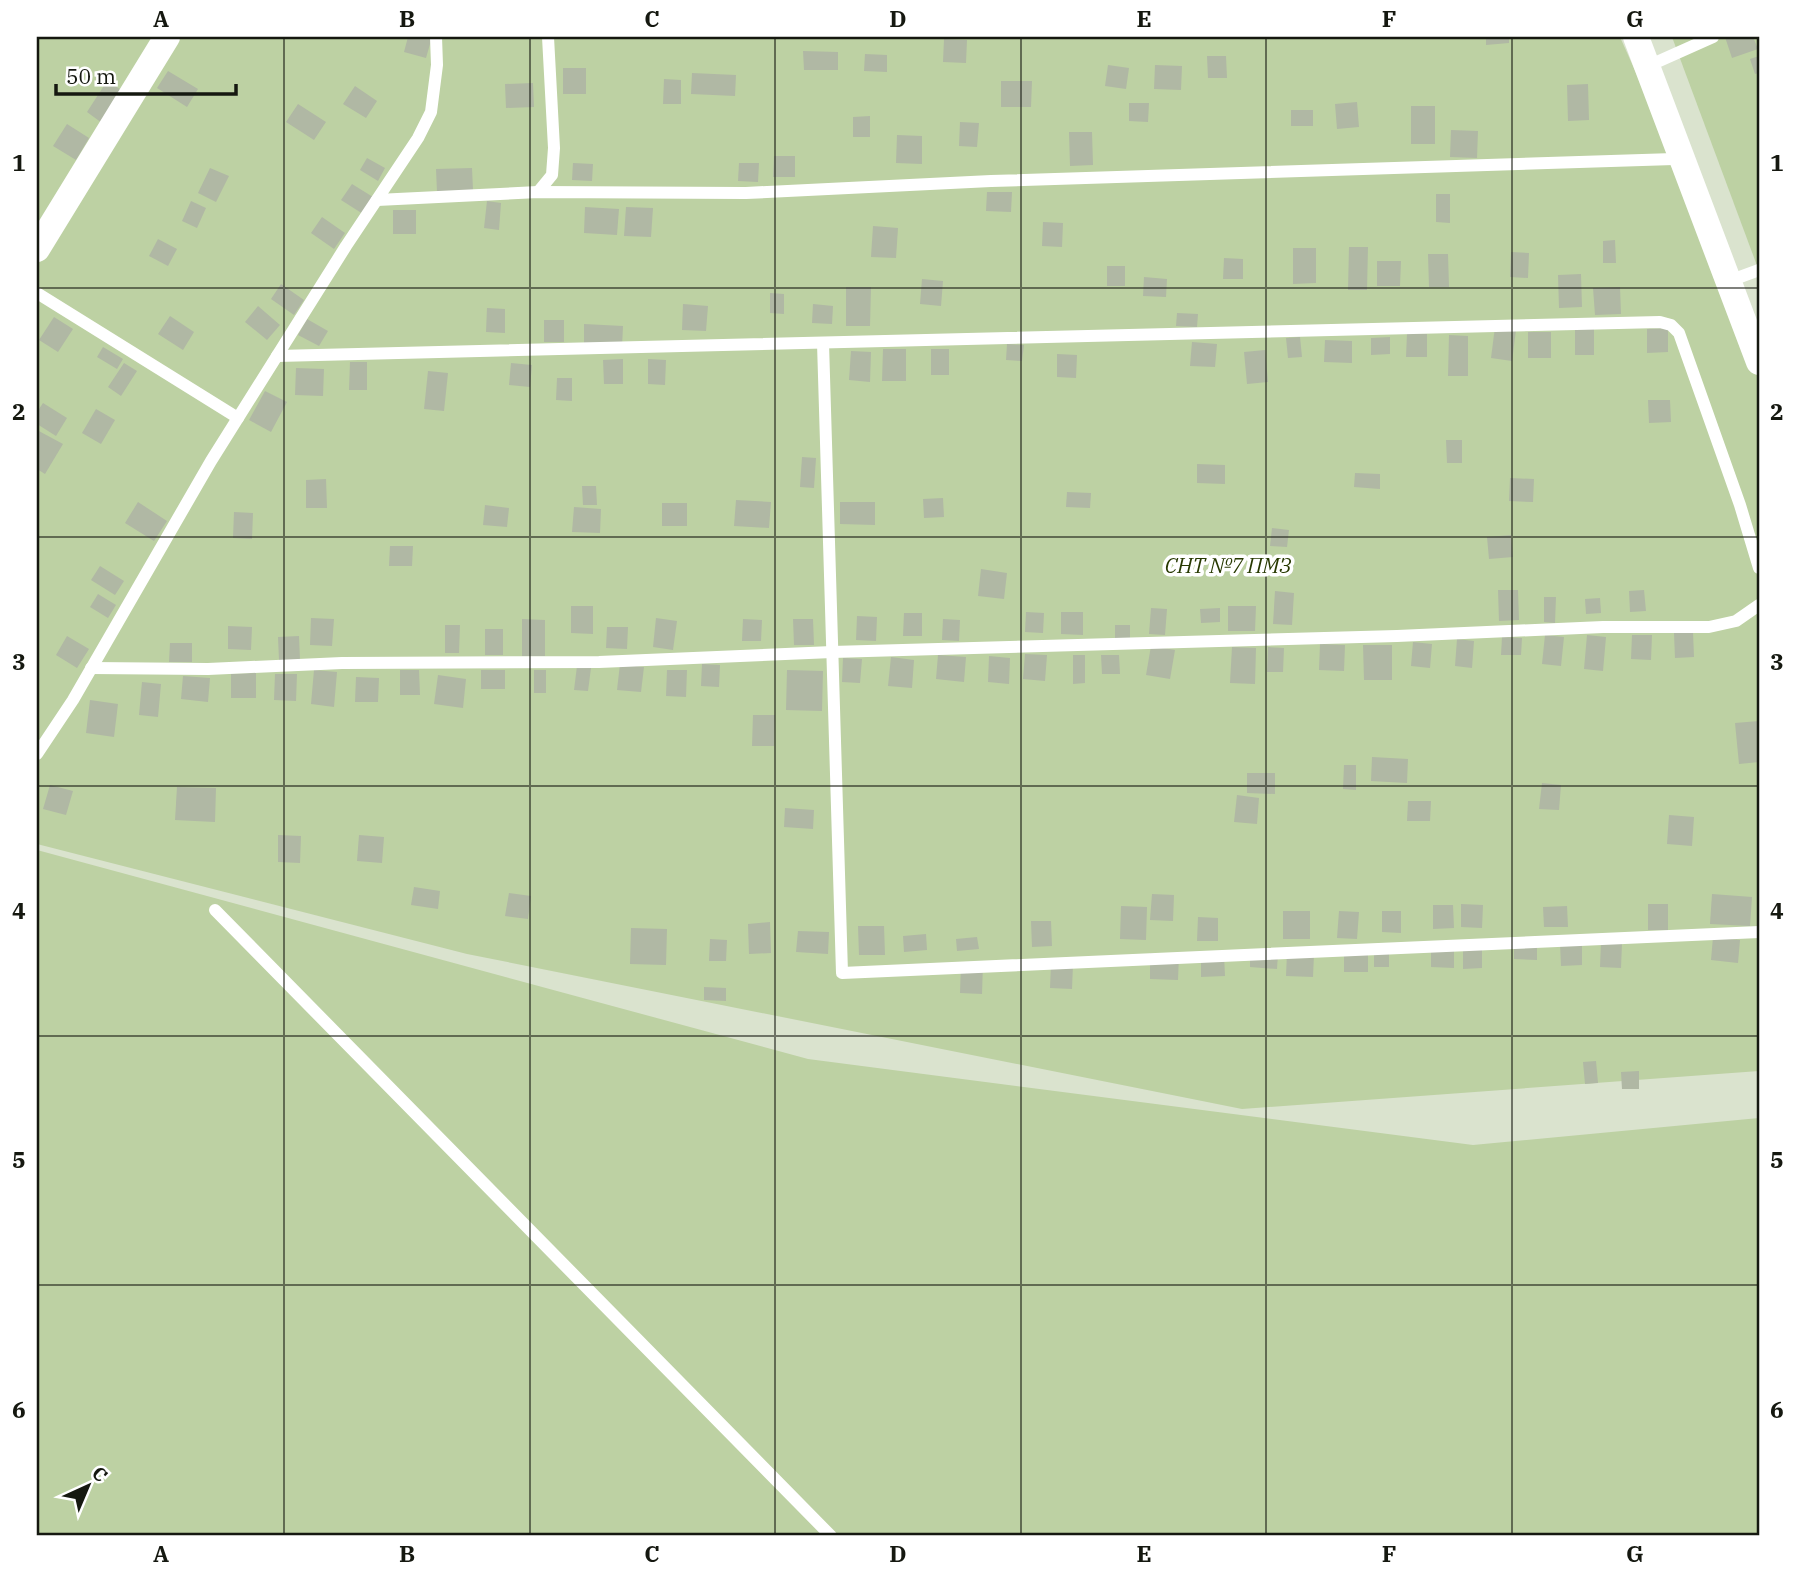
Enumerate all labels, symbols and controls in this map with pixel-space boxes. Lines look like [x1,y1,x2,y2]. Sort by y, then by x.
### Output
text: A [153,3,169,33]
text: B [399,3,415,33]
text: C [644,3,660,33]
text: D [889,3,907,33]
text: E [1136,3,1152,33]
text: F [1382,3,1396,33]
text: G [1626,3,1644,33]
scale bar [56,52,236,96]
text: 50 m [66,62,116,90]
text: 1 [12,147,26,177]
text: 1 [1770,147,1784,177]
text: 2 [12,396,26,426]
text: 2 [1770,396,1784,426]
park label: СНТ №7 ПМЗ [1165,551,1291,579]
text: 3 [12,646,26,676]
text: 3 [1770,646,1784,676]
text: 4 [12,895,26,925]
text: 4 [1770,895,1784,925]
text: 5 [12,1144,26,1174]
text: 5 [1770,1144,1784,1174]
text: 6 [12,1394,26,1424]
text: 6 [1770,1394,1784,1424]
north arrow [52,1450,122,1520]
text: С [87,1461,113,1487]
text: A [153,1538,169,1568]
text: B [399,1538,415,1568]
text: C [644,1538,660,1568]
text: D [889,1538,907,1568]
text: E [1136,1538,1152,1568]
text: F [1382,1538,1396,1568]
text: G [1626,1538,1644,1568]

